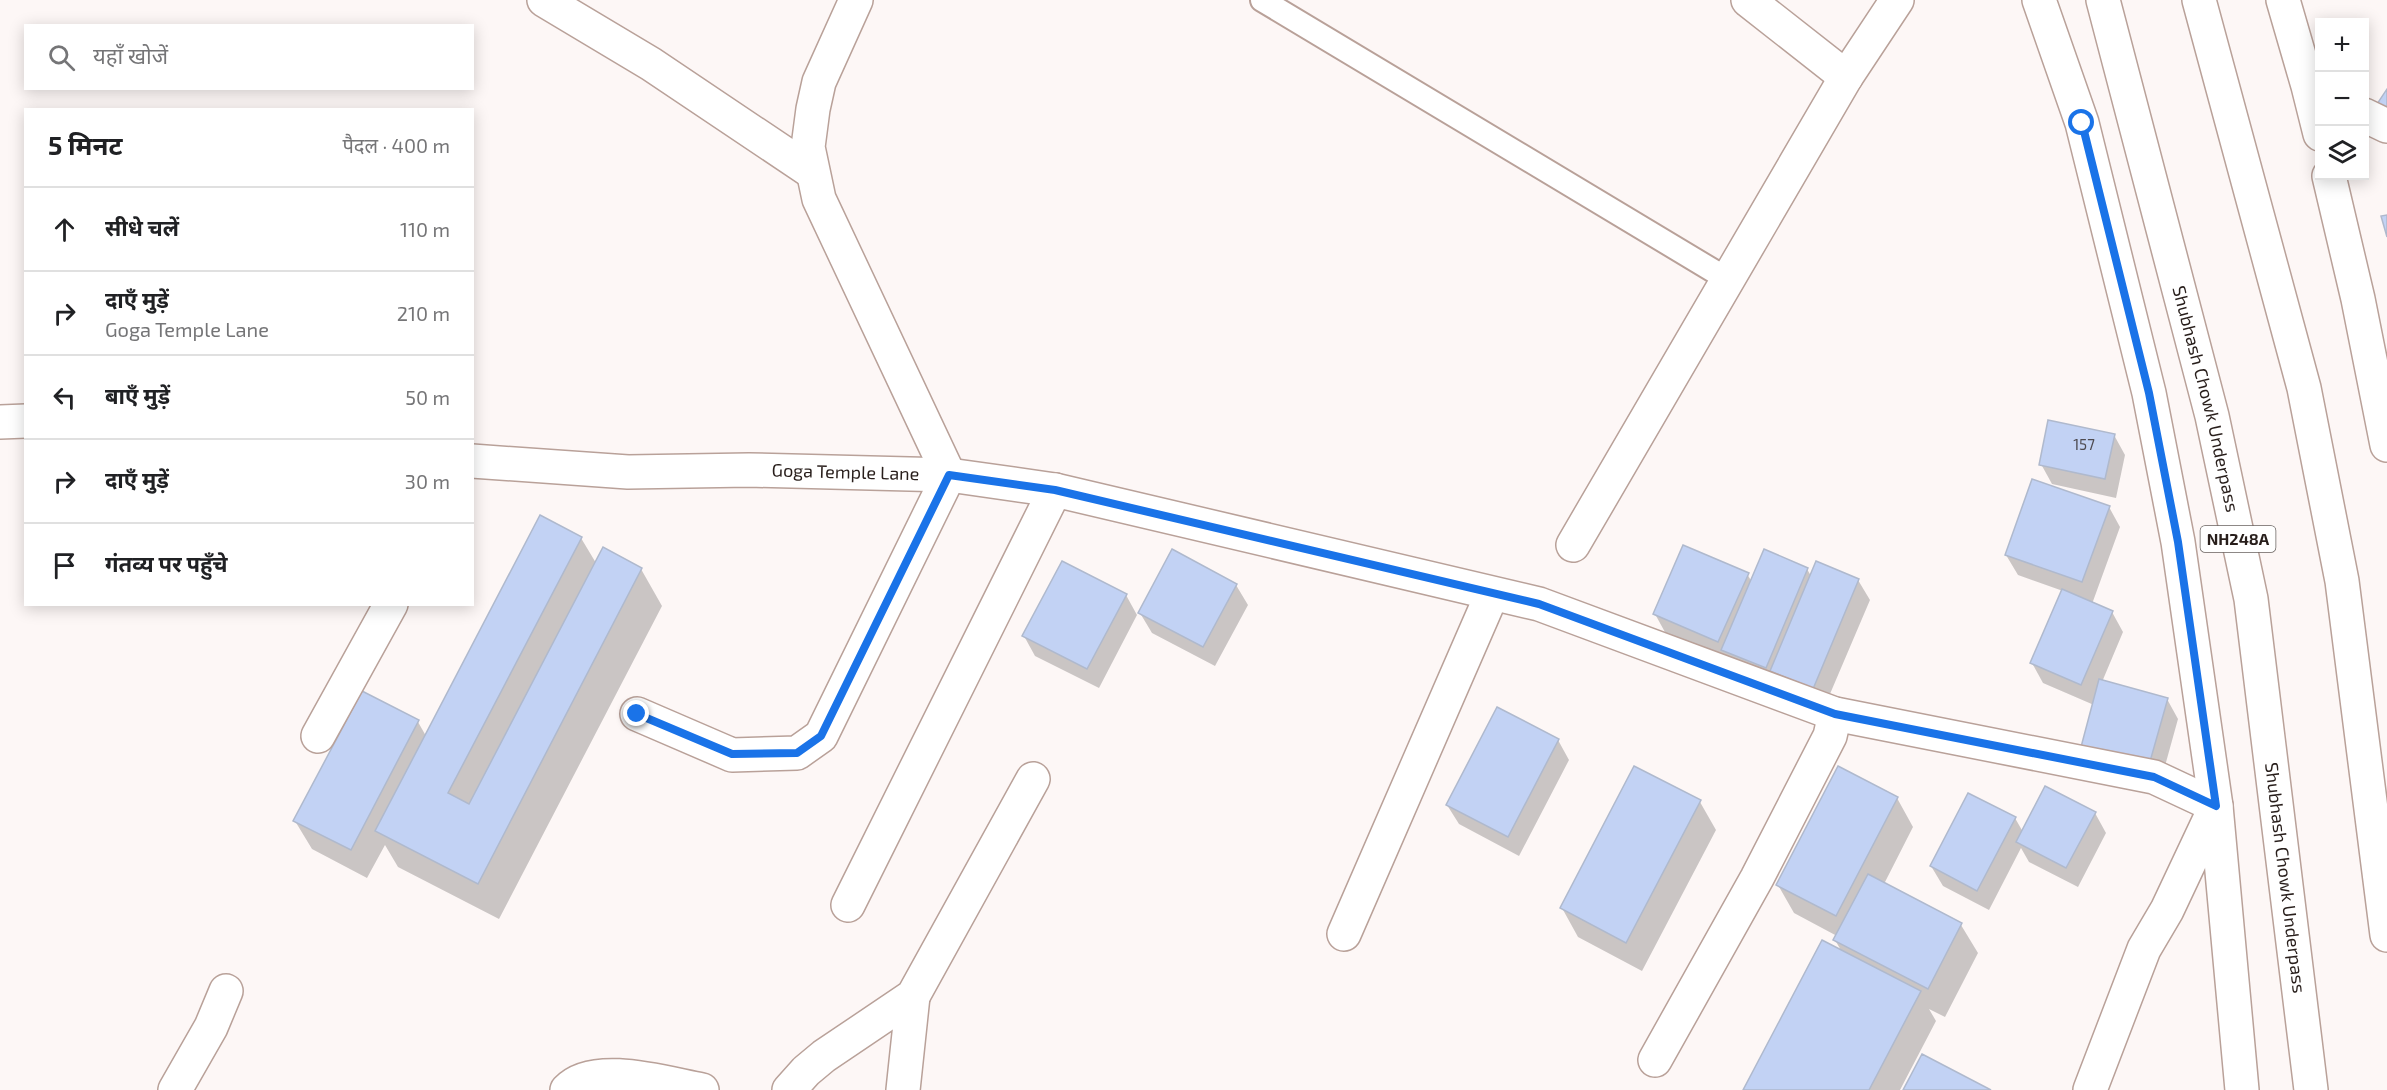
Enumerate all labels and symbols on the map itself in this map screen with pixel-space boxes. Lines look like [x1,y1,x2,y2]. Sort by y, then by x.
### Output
route start [2068,109,2094,135]
street label: Shubhash Chowk Underpass [2168,283,2244,514]
house number: 157 [2073,435,2095,453]
street label: Goga Temple Lane [771,459,920,484]
road number: NH248A [2200,526,2276,552]
route end [623,700,649,726]
street label: Shubhash Chowk Underpass [2261,761,2311,994]

